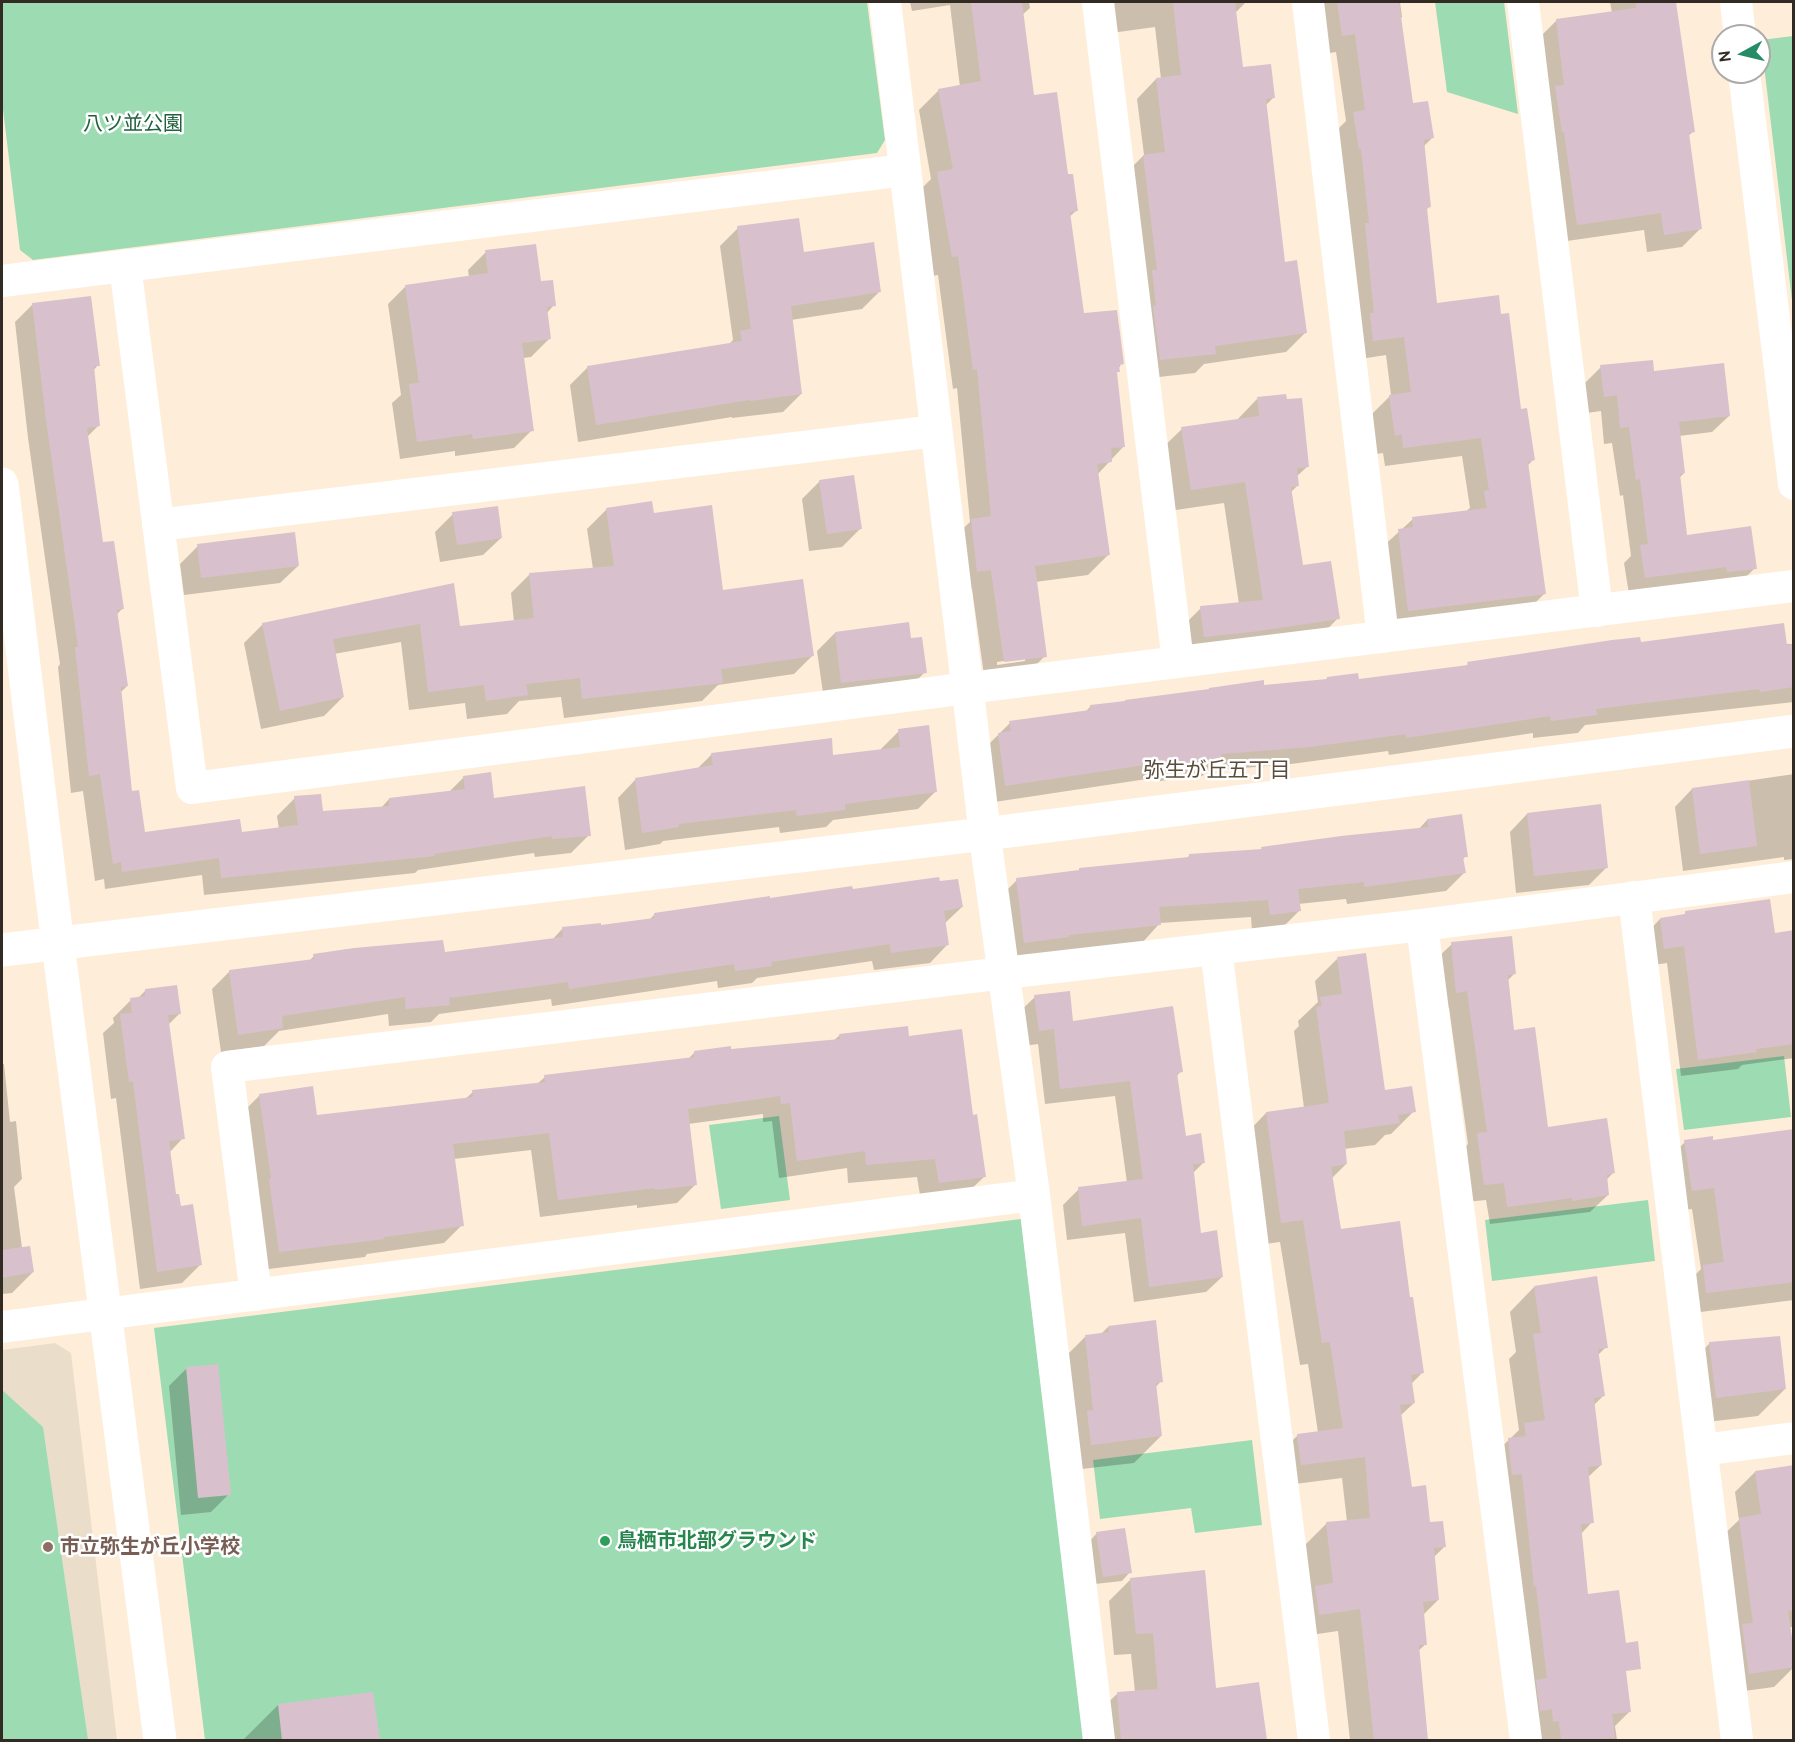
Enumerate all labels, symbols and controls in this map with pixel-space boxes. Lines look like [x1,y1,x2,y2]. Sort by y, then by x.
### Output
north arrow [1711,24,1771,84]
text: N [1714,49,1735,63]
park label: 八ツ並公園 [83,112,183,136]
district label: 弥生が丘五丁目 [1144,758,1290,784]
place label: 鳥栖市北部グラウンド [617,1529,817,1553]
marker: 鳥栖市北部グラウンド [598,1534,612,1548]
place label: 市立弥生が丘小学校 [60,1535,240,1559]
marker: 市立弥生が丘小学校 [41,1540,55,1554]

